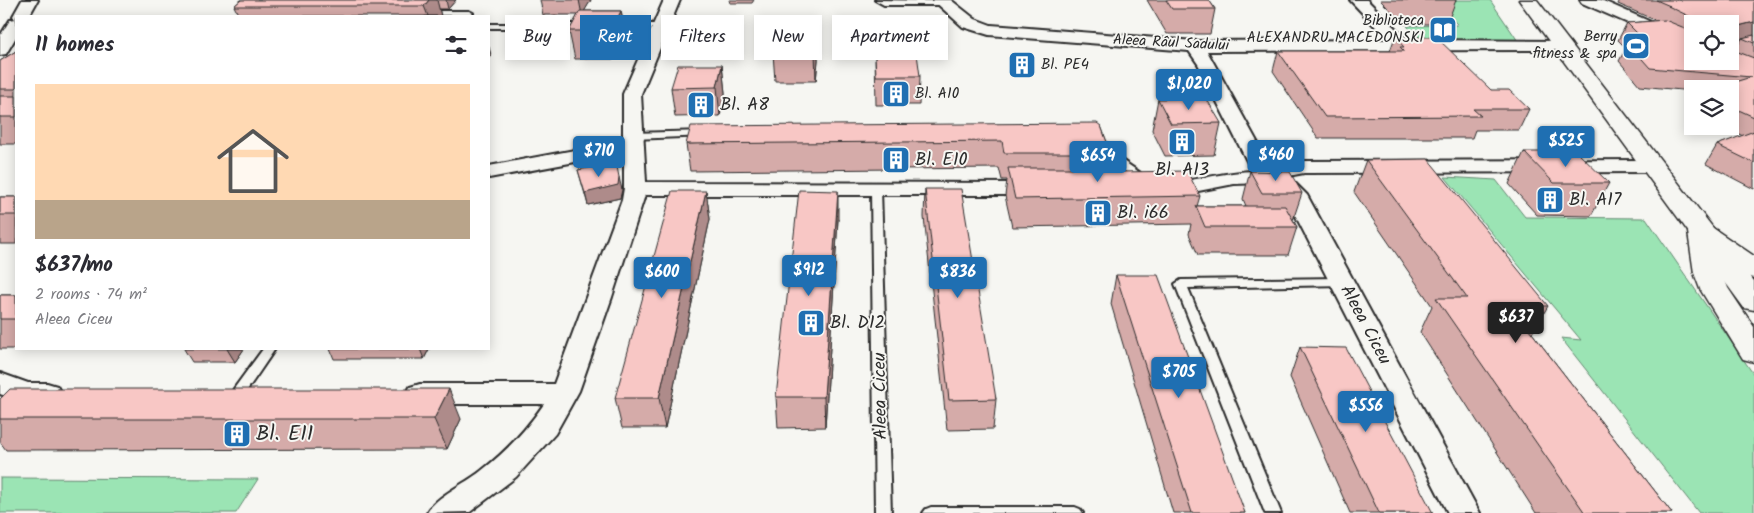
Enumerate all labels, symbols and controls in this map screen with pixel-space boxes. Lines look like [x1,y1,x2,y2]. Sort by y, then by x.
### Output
place label: Biblioteca ALEXANDRU MACEDONSKI [1247,9,1424,50]
chip: Buy [505,15,570,60]
chip: Rent [580,15,651,60]
chip: Filters [661,15,744,60]
chip: New [754,15,822,60]
chip: Apartment [832,15,948,60]
library icon: Biblioteca ALEXANDRU MACEDONSKI [1428,15,1458,45]
map controls [1684,15,1739,135]
button: locate [1684,15,1739,70]
place label: Berry fitness & spa [1533,25,1618,66]
street label: Aleea Râul Sadului [1112,28,1231,58]
text: 11 homes [35,29,114,62]
icon: filters [442,31,470,59]
sports icon: Berry fitness & spa [1621,31,1651,61]
building icon: Bl. PE4 [1007,50,1037,80]
place label: Bl. PE4 [1041,53,1089,77]
pin: $1,020 [1148,68,1230,111]
text: $1,020 [1167,72,1211,97]
building icon: Bl. A10 [881,79,911,109]
button: layers [1684,80,1739,135]
place label: Bl. A10 [915,82,960,106]
building icon: Bl. A8 [686,90,716,120]
place label: Bl. A8 [720,91,769,120]
icon: home [208,116,298,206]
pin: $525 [1536,126,1596,168]
building icon: Bl. A13 [1167,127,1197,157]
text: $525 [1549,129,1584,154]
pin: $710 [569,136,629,178]
text: $710 [584,139,614,164]
pin: $654 [1068,140,1128,183]
pin: $460 [1246,140,1306,182]
text: $460 [1258,143,1294,168]
text: $654 [1081,144,1115,169]
building icon: Bl. E10 [881,145,911,175]
place label: Bl. E10 [915,146,968,175]
place label: Bl. A13 [1155,156,1209,185]
building icon: Bl. A17 [1535,185,1565,215]
place label: Bl. A17 [1569,186,1622,215]
building icon: Bl. i66 [1083,198,1113,228]
place label: Bl. i66 [1117,199,1169,228]
text: $637/mo [35,249,113,282]
pin: $912 [779,254,839,297]
pin: $600 [632,256,692,299]
pin: $836 [928,256,988,299]
text: $912 [793,258,825,283]
text: $600 [645,260,679,285]
text: $836 [940,260,976,285]
street label: Aleea Ciceu [1332,280,1398,371]
text: 2 rooms · 74 m² [35,282,147,307]
pin: $637 [1486,302,1546,344]
text: $637 [1499,305,1533,330]
text: Aleea Ciceu [35,307,112,332]
building icon: Bl. D12 [796,308,826,338]
place label: Bl. D12 [830,309,885,338]
street label: Aleea Ciceu [866,352,896,440]
pin: $705 [1149,356,1209,399]
text: $705 [1162,360,1196,385]
pin: $556 [1336,390,1396,433]
text: $556 [1349,394,1383,419]
place label: Bl. E11 [256,418,313,451]
building icon: Bl. E11 [222,419,252,449]

